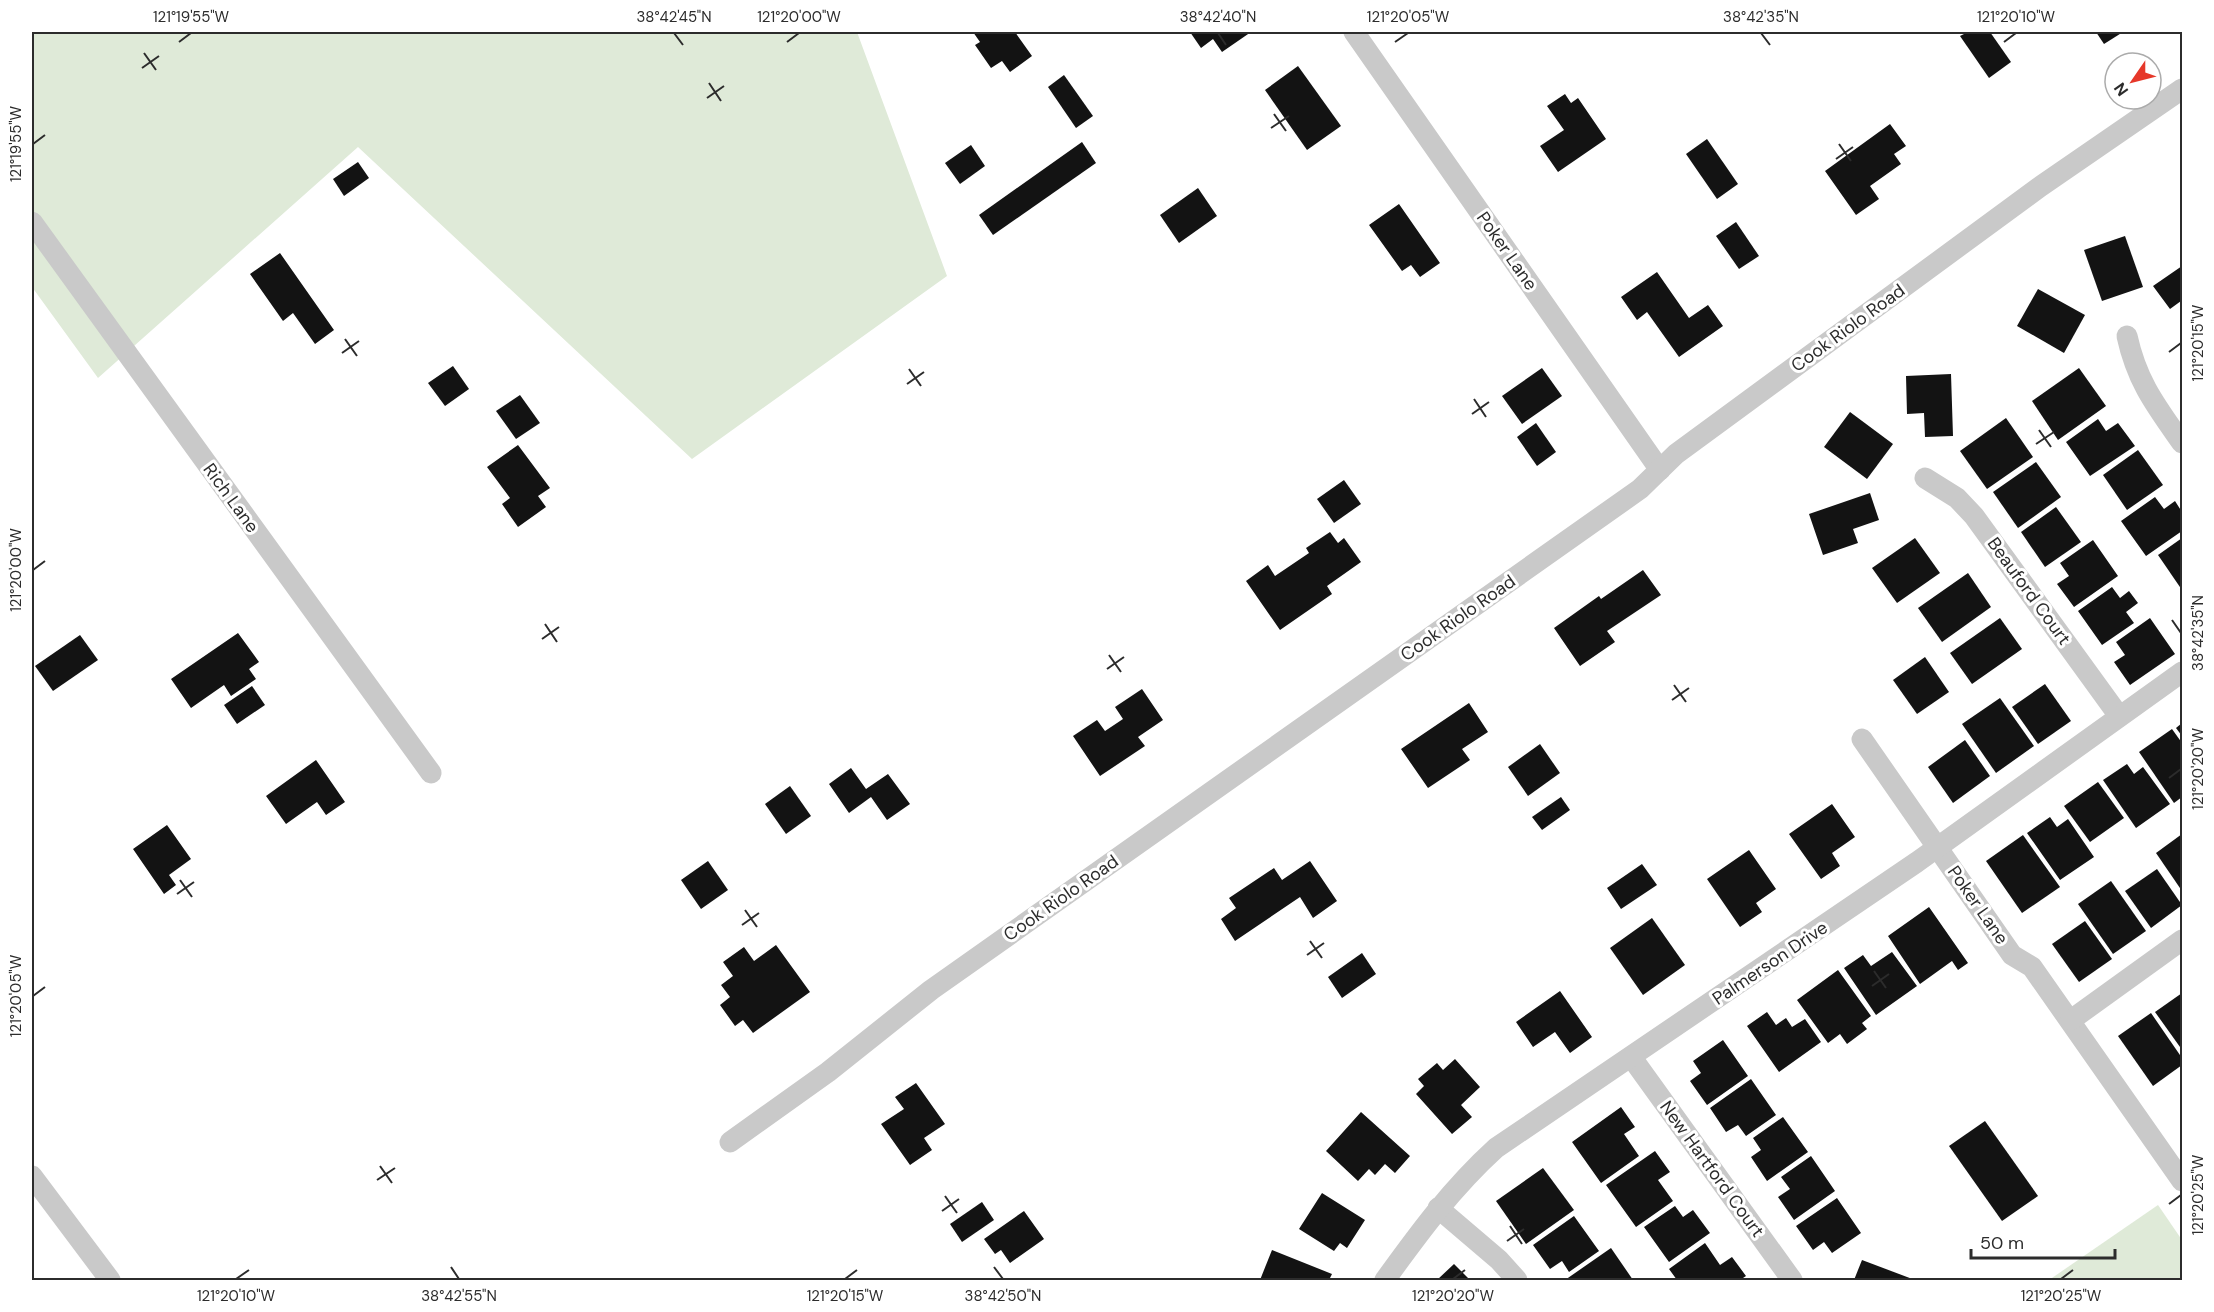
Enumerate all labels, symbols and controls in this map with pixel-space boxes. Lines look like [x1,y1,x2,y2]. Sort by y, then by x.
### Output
text: 121°19'55"W [153,7,230,27]
text: 38°42'45"N [636,7,712,27]
text: 121°20'00"W [757,7,841,27]
text: 38°42'40"N [1180,7,1256,27]
text: 121°20'05"W [1367,7,1450,27]
text: 38°42'35"N [1723,7,1799,27]
text: 121°20'10"W [1977,7,2056,27]
north arrow [2103,51,2163,111]
text: N [2109,79,2133,100]
text: 121°19'55"W [6,105,26,182]
street label: Poker Lane [1471,207,1543,295]
street label: Cook Riolo Road [1786,279,1910,377]
text: 121°20'15"W [2188,304,2208,381]
street label: Rich Lane [198,458,264,538]
text: 121°20'00"W [6,528,26,612]
street label: Beauford Court [1982,532,2076,650]
street label: Cook Riolo Road [1396,569,1520,667]
text: 38°42'35"N [2188,595,2208,671]
text: 121°20'20"W [2188,728,2208,810]
street label: Cook Riolo Road [999,849,1123,947]
street label: Poker Lane [1942,861,2014,949]
street label: Palmerson Drive [1708,916,1832,1010]
text: 121°20'05"W [6,954,26,1037]
street label: New Hartford Court [1654,1096,1770,1242]
text: 121°20'25"W [2188,1154,2208,1235]
scale bar [1971,1222,2115,1260]
text: 50 m [1980,1231,2024,1255]
text: 121°20'10"W [197,1286,276,1306]
text: 38°42'55"N [421,1286,497,1306]
text: 121°20'15"W [807,1286,884,1306]
text: 38°42'50"N [965,1286,1041,1306]
text: 121°20'20"W [1412,1286,1494,1306]
text: 121°20'25"W [2021,1286,2102,1306]

